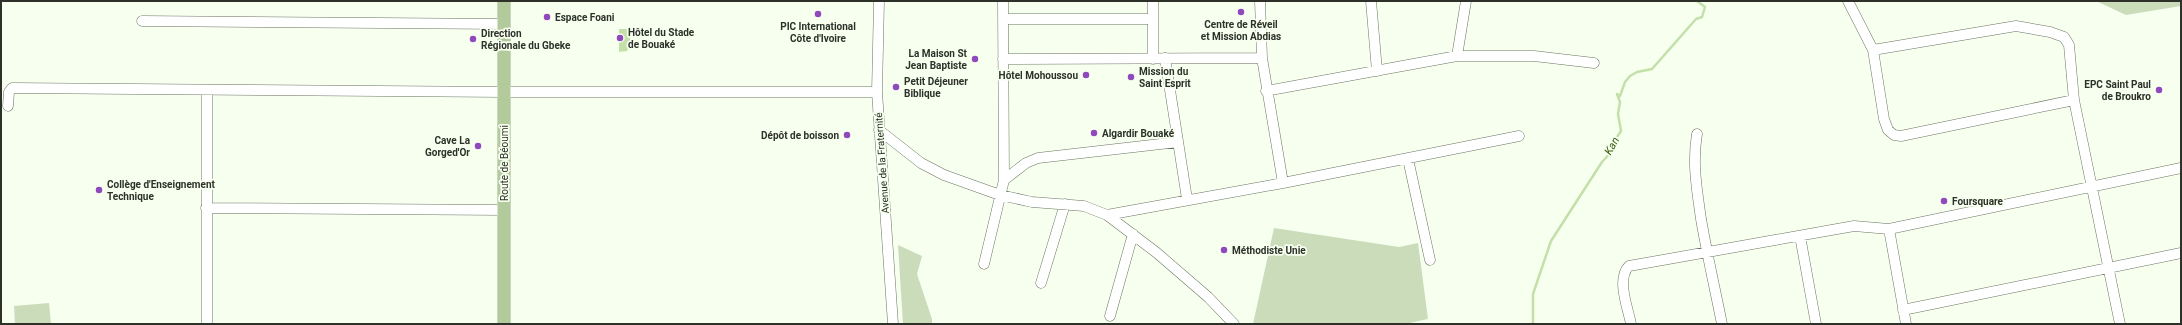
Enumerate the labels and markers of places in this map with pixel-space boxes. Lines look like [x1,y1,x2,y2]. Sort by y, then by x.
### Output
marker: Centre de Réveil et Mission Abdias [1236,7,1246,17]
marker: PIC International Côte d'Ivoire [813,9,823,19]
marker: Espace Foani [542,12,552,22]
place label: Espace Foani [555,12,615,23]
place label: Centre de Réveil et Mission Abdias [1201,19,1281,42]
place label: PIC International Côte d'Ivoire [780,21,856,44]
place label: Hôtel du Stade de Bouaké [628,27,695,50]
place label: Direction Régionale du Gbeke [481,28,571,51]
marker: Hôtel du Stade de Bouaké [615,33,625,43]
marker: Direction Régionale du Gbeke [468,34,478,44]
place label: La Maison St Jean Baptiste [905,48,968,71]
marker: La Maison St Jean Baptiste [970,54,980,64]
place label: Mission du Saint Esprit [1139,66,1191,89]
place label: Hôtel Mohoussou [999,70,1078,81]
marker: Hôtel Mohoussou [1081,70,1091,80]
marker: Mission du Saint Esprit [1126,72,1136,82]
place label: Petit Déjeuner Biblique [904,76,968,99]
place label: EPC Saint Paul de Broukro [2084,79,2151,102]
marker: Petit Déjeuner Biblique [891,82,901,92]
marker: EPC Saint Paul de Broukro [2154,85,2164,95]
marker: Algardir Bouaké [1089,128,1099,138]
place label: Algardir Bouaké [1102,128,1175,139]
place label: Dépôt de boisson [761,130,839,141]
marker: Dépôt de boisson [842,130,852,140]
place label: Cave La Gorged'Or [425,135,471,158]
marker: Cave La Gorged'Or [473,141,483,151]
place label: Collège d'Enseignement Technique [107,179,216,202]
marker: Collège d'Enseignement Technique [94,185,104,195]
marker: Foursquare [1939,196,1949,206]
place label: Foursquare [1952,196,2004,207]
marker: Méthodiste Unie [1219,245,1229,255]
place label: Méthodiste Unie [1232,245,1306,256]

